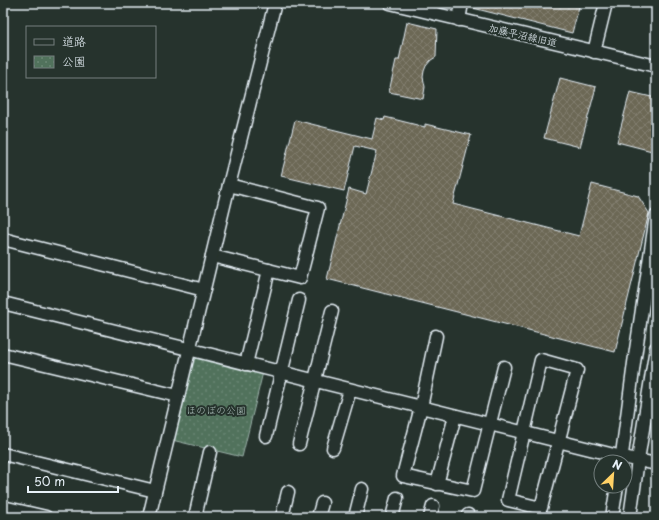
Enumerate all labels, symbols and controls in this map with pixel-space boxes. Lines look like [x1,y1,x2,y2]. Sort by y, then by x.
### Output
street label: 加藤平沼線旧道 [487,19,559,50]
legend [26,26,156,78]
text: 道路 [62,32,86,50]
text: 公園 [62,52,86,70]
park label: ほのぼの公園 [186,402,246,417]
north arrow [593,454,633,494]
text: N [610,455,625,474]
scale bar [28,468,118,494]
text: 50 m [34,472,65,490]

